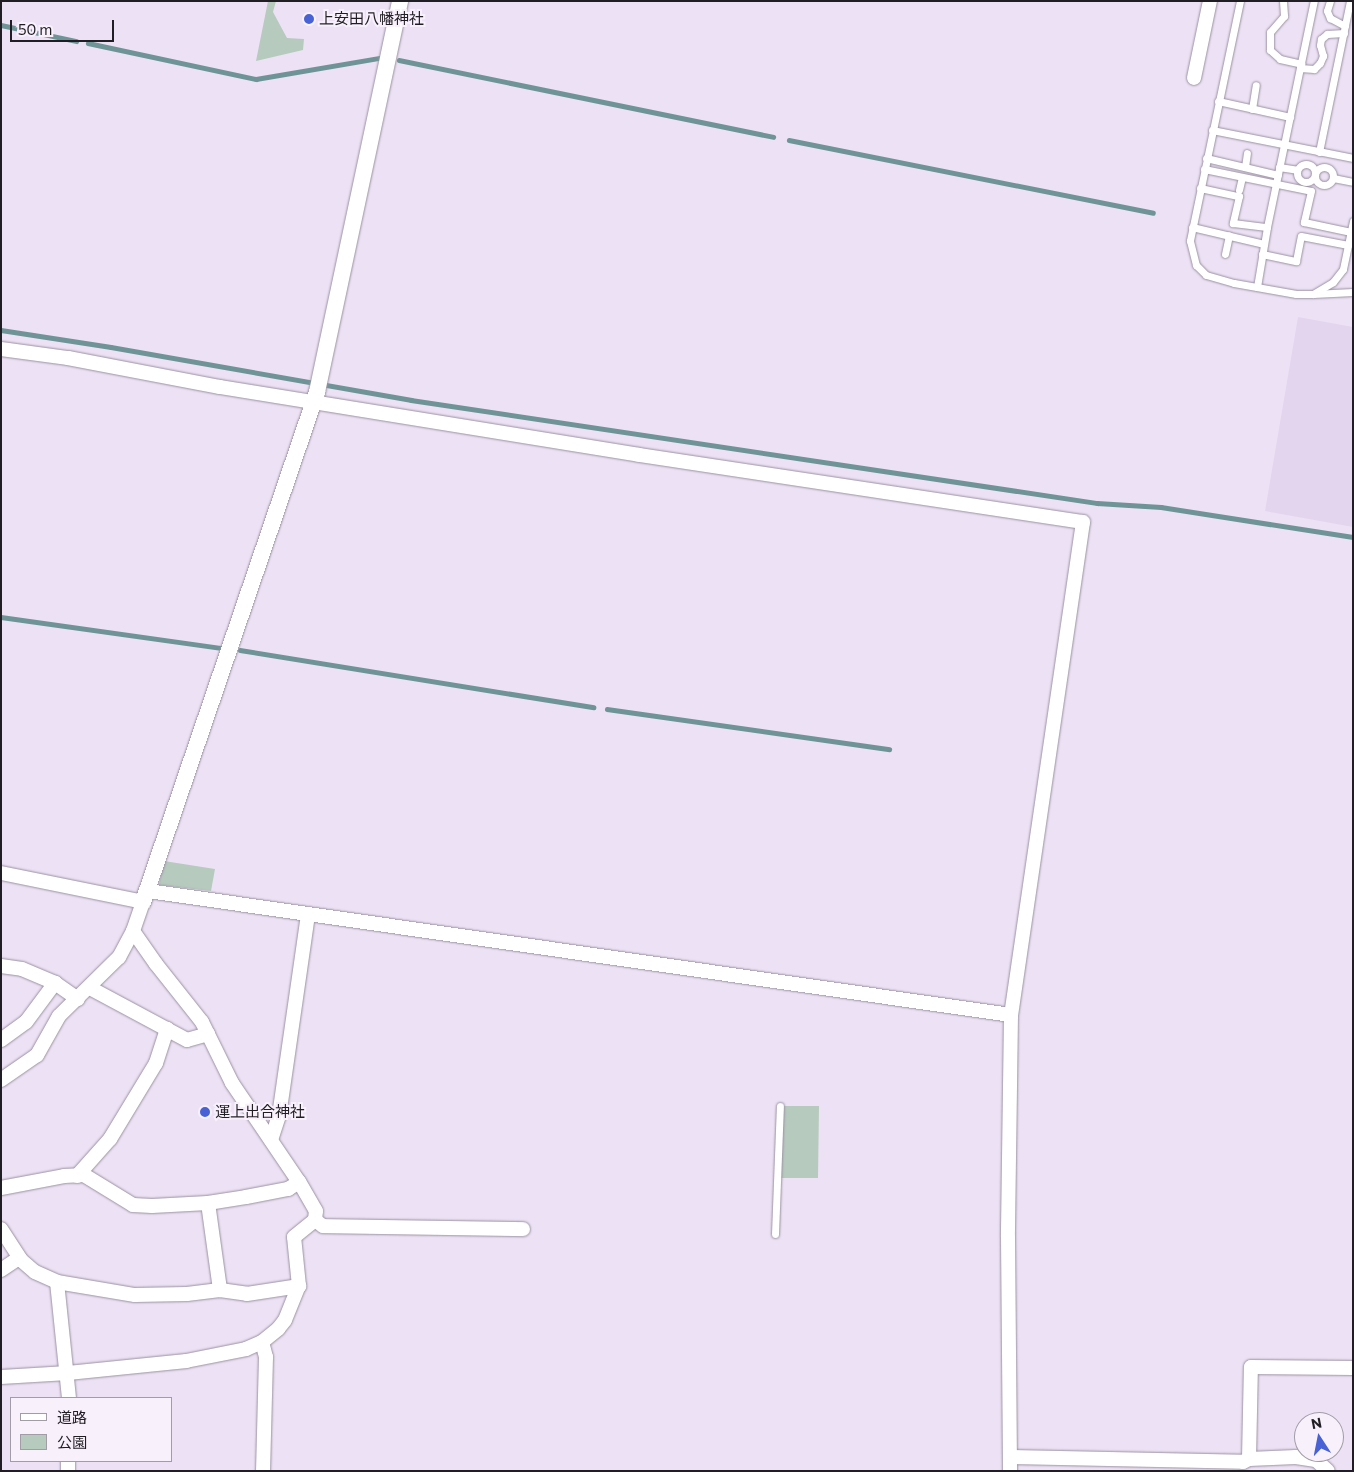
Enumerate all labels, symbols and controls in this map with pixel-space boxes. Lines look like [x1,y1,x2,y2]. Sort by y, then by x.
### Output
scale bar [12,10,116,42]
place label: 上安田八幡神社 [319,10,424,28]
marker: 上安田八幡神社 [303,13,315,25]
text: 50 m [18,20,52,38]
place label: 運上出合神社 [215,1103,305,1121]
marker: 運上出合神社 [199,1106,211,1118]
legend [10,1397,172,1462]
text: 道路 [57,1408,87,1426]
north arrow [1294,1412,1344,1462]
text: N [1309,1413,1323,1432]
text: 公園 [57,1433,87,1451]

